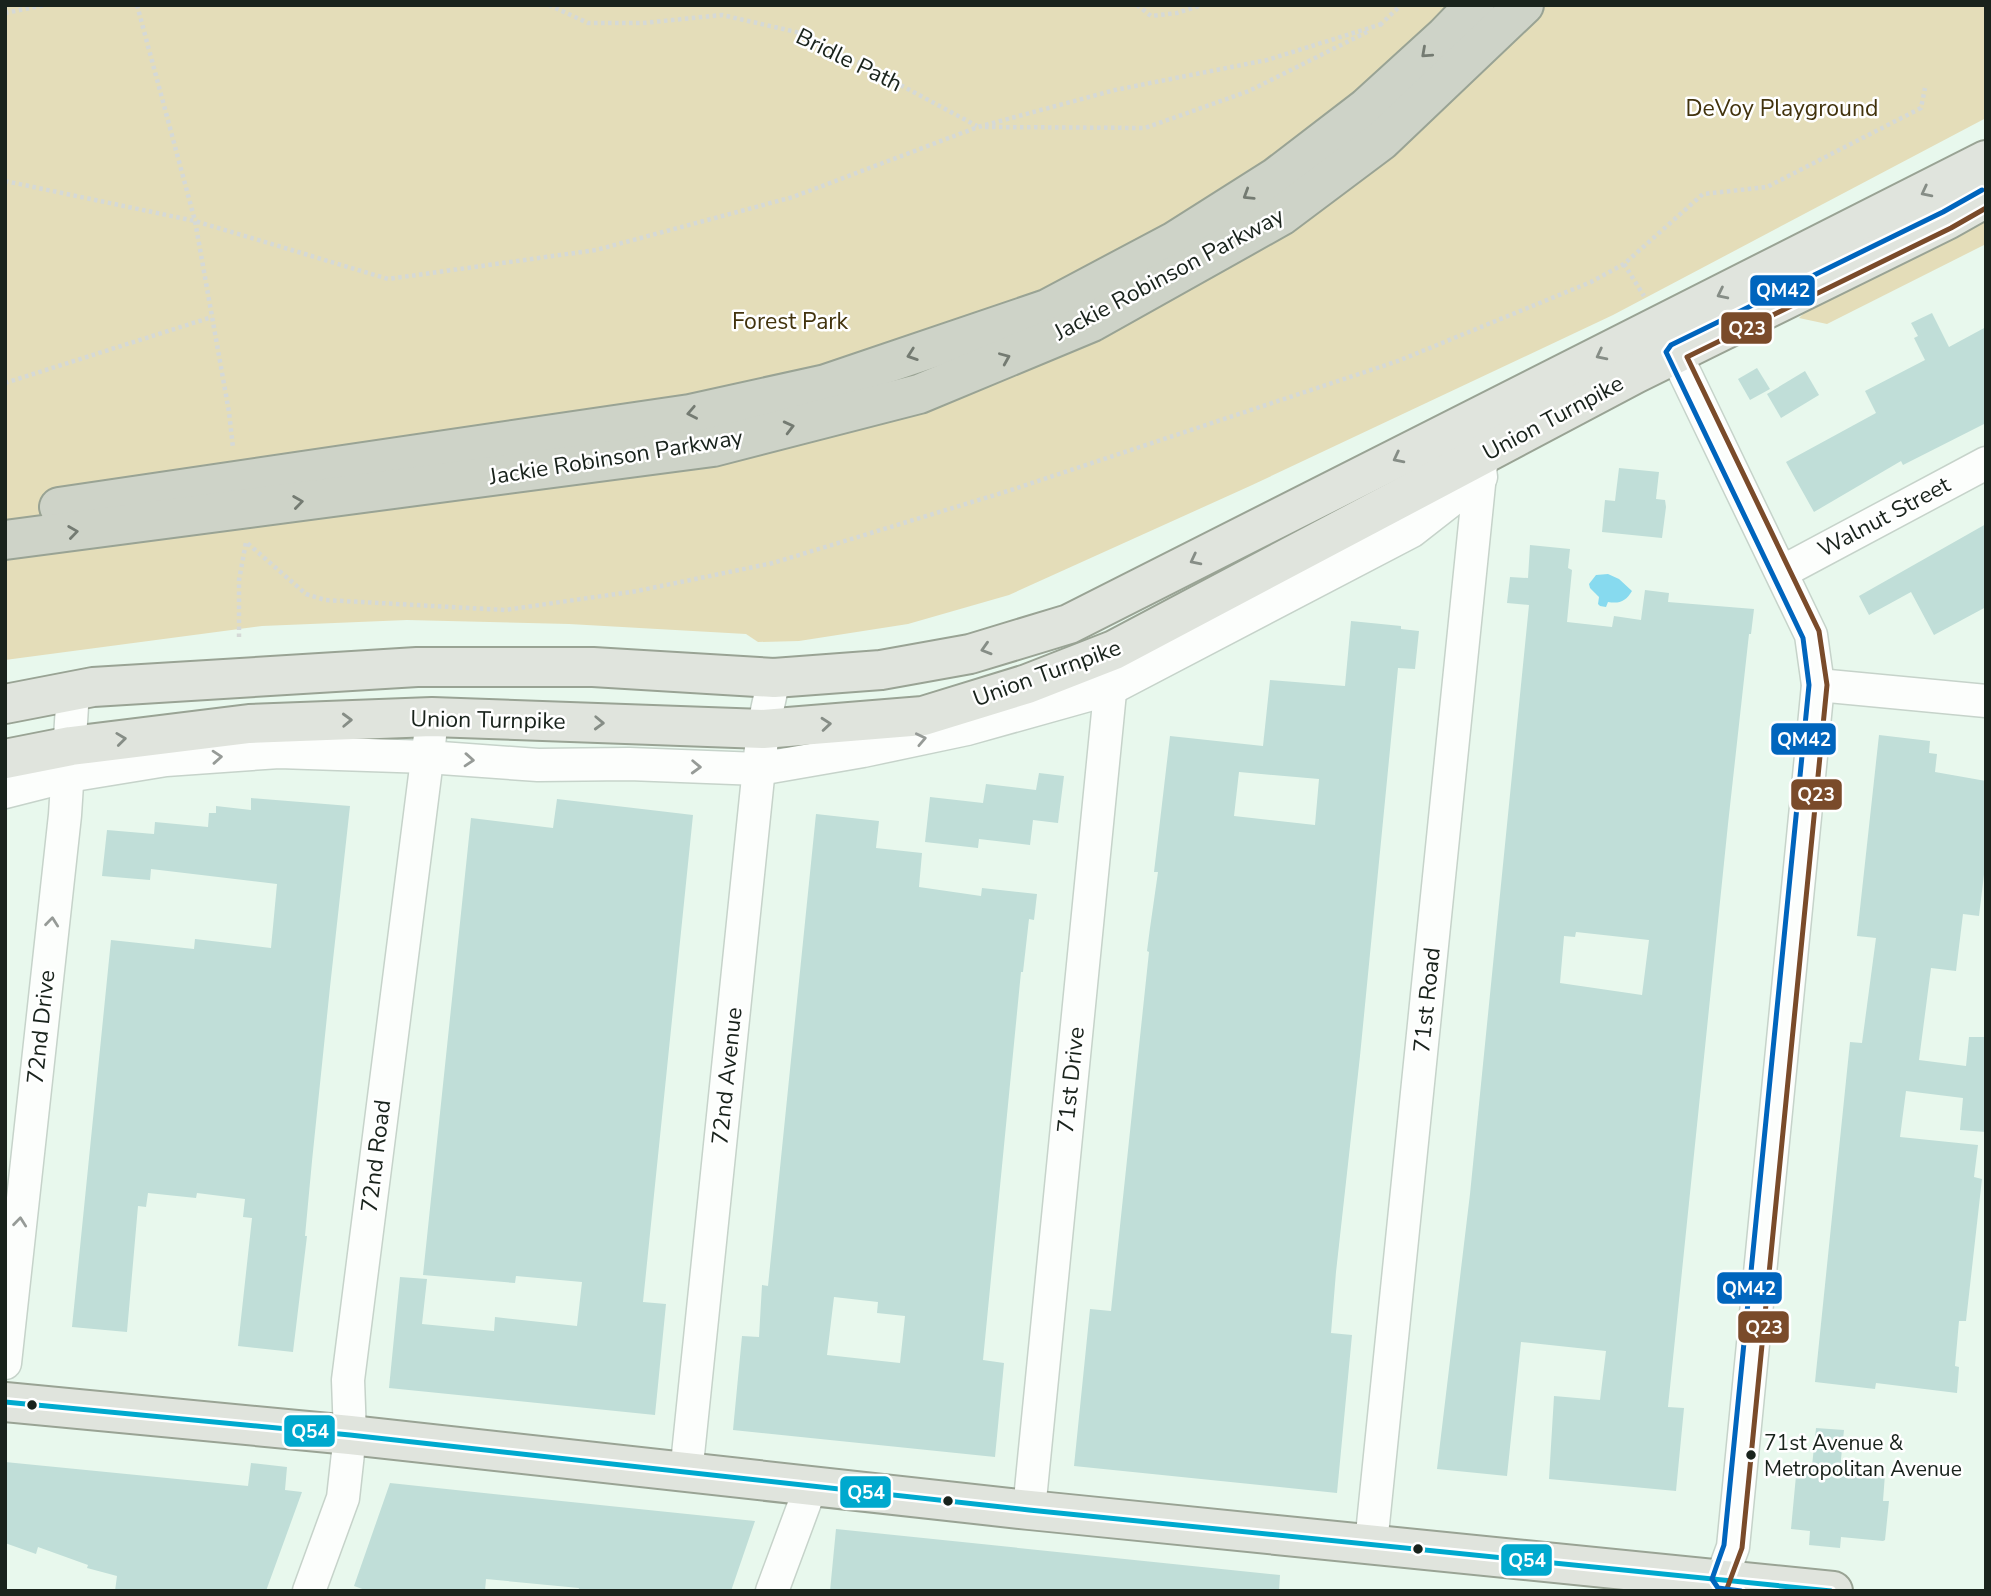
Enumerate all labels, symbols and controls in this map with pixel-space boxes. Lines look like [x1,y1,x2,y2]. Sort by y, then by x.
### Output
street label: Bridle Path [791,21,907,99]
one-way arrow [1421,45,1434,58]
park label: DeVoy Playground [1686,93,1878,124]
one-way arrow [1921,183,1933,197]
one-way arrow [1243,186,1256,199]
street label: Jackie Robinson Parkway [1048,200,1290,348]
line badge: QM42 [1749,274,1816,307]
text: QM42 [1756,278,1810,304]
one-way arrow [1717,285,1729,299]
park label: Forest Park [732,306,849,337]
line badge: Q23 [1720,311,1773,345]
text: Q23 [1728,316,1766,342]
one-way arrow [1596,346,1608,360]
one-way arrow [906,347,918,361]
one-way arrow [998,352,1011,366]
street label: Union Turnpike [1477,368,1629,468]
one-way arrow [686,404,698,419]
one-way arrow [783,421,795,435]
street label: Jackie Robinson Parkway [486,422,745,493]
one-way arrow [1393,450,1405,464]
street label: Walnut Street [1812,469,1956,565]
one-way arrow [293,494,304,509]
one-way arrow [67,524,79,539]
one-way arrow [1190,552,1202,566]
street label: Union Turnpike [969,632,1125,714]
one-way arrow [981,641,993,655]
street label: Union Turnpike [410,703,566,737]
one-way arrow [342,712,353,728]
one-way arrow [594,715,605,731]
one-way arrow [821,717,832,732]
line badge: QM42 [1770,722,1837,756]
text: QM42 [1777,727,1831,753]
one-way arrow [115,732,127,747]
one-way arrow [915,733,927,748]
one-way arrow [212,749,223,764]
one-way arrow [463,752,474,767]
one-way arrow [691,759,702,774]
line badge: Q23 [1790,778,1843,811]
text: Q23 [1797,782,1835,808]
one-way arrow [44,916,59,927]
street label: 71st Road [1406,946,1448,1054]
street label: 72nd Drive [20,968,62,1086]
street label: 72nd Avenue [704,1006,750,1146]
street label: 71st Drive [1050,1025,1092,1135]
street label: 72nd Road [354,1098,398,1214]
one-way arrow [12,1216,27,1227]
line badge: QM42 [1716,1271,1783,1305]
text: QM42 [1722,1276,1776,1302]
line badge: Q23 [1737,1310,1790,1344]
text: Q23 [1745,1315,1783,1341]
unlabelled marker [25,1398,39,1412]
line badge: Q54 [283,1414,336,1448]
text: Q54 [291,1419,329,1445]
place label: 71st Avenue & Metropolitan Avenue [1764,1429,1962,1483]
marker: 71st Avenue & Metropolitan Avenue [1744,1448,1758,1462]
line badge: Q54 [839,1475,892,1509]
text: Q54 [847,1480,885,1506]
unlabelled marker [941,1494,955,1508]
unlabelled marker [1411,1542,1425,1556]
line badge: Q54 [1500,1543,1553,1577]
text: Q54 [1508,1548,1546,1574]

